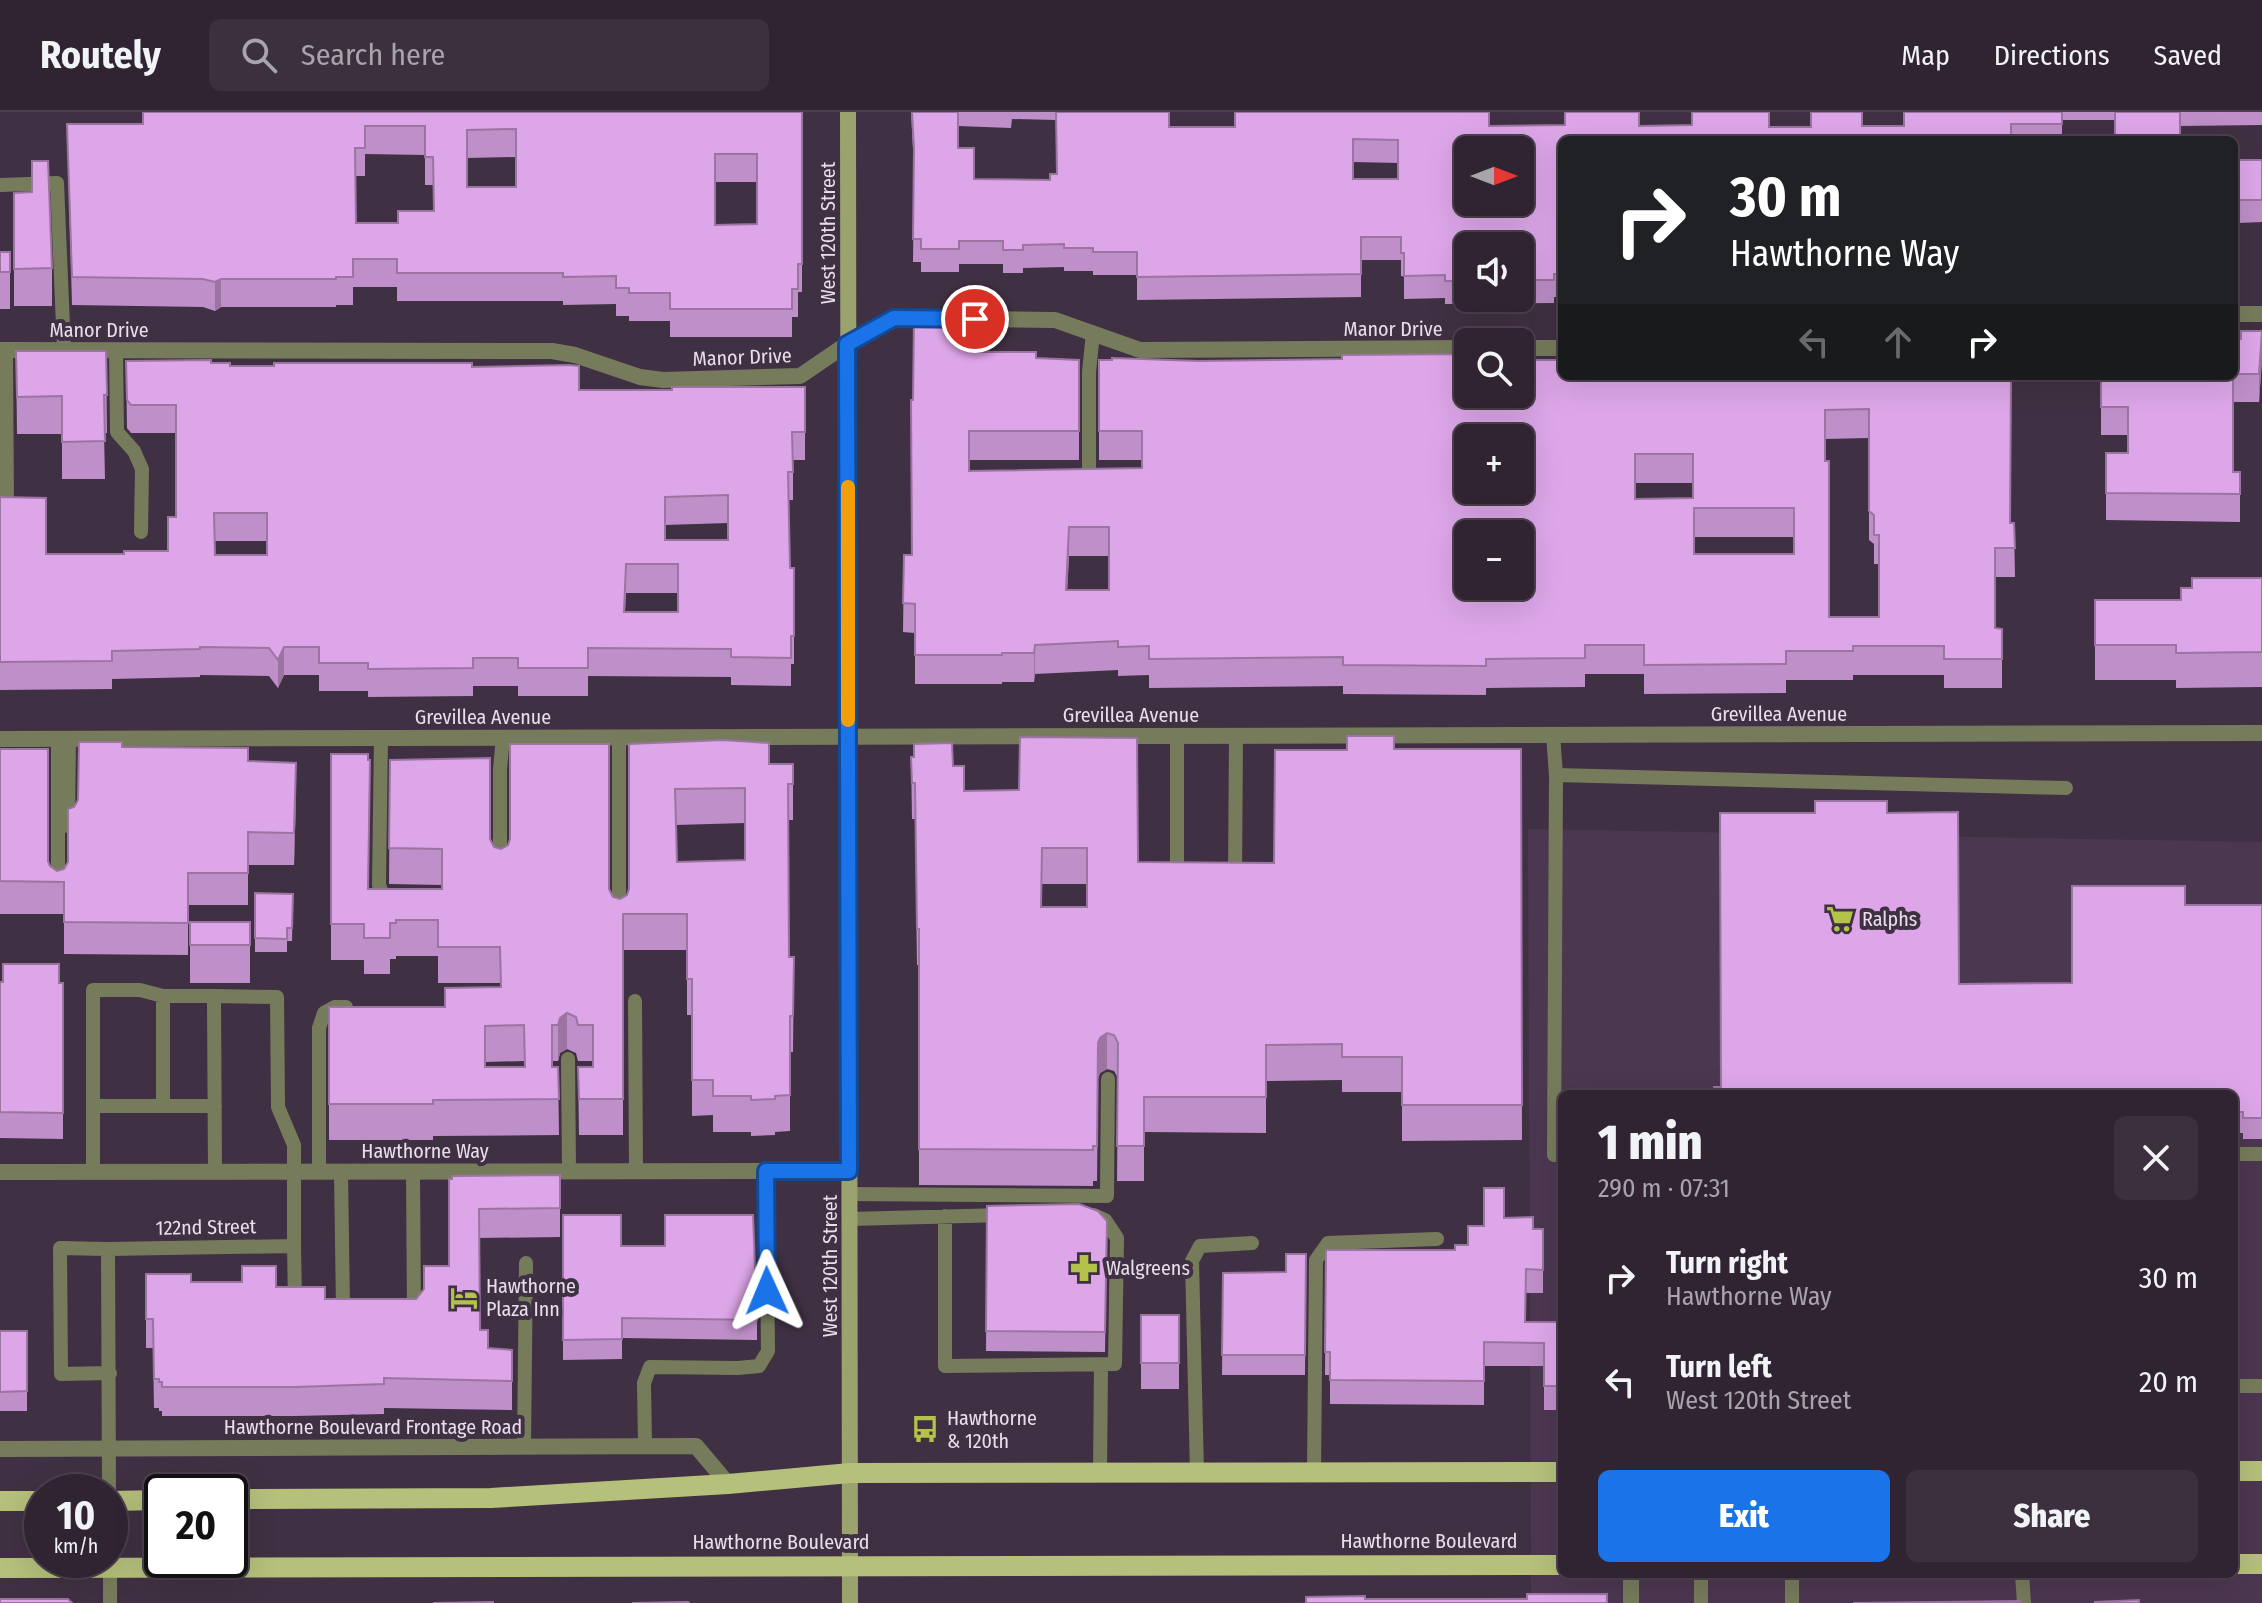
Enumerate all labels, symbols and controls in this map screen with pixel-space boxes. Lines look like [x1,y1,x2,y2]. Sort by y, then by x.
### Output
search box [209,19,769,91]
text: Routely [40,32,161,78]
icon: search [237,33,281,77]
text: Search here [301,37,445,73]
text: Map [1901,39,1950,72]
text: Directions [1994,39,2110,72]
text: Saved [2154,39,2222,72]
north arrow [1454,136,1534,216]
map controls [1454,136,1534,600]
street label: West 120th Street [816,161,840,304]
text: 30 m [1730,164,1841,231]
icon: right [1598,168,1702,272]
button: sound [1454,232,1534,312]
text: Hawthorne Way [1730,232,1959,276]
pin [941,285,1009,353]
icon: arrive [953,297,997,341]
street label: Manor Drive [1343,317,1443,341]
street label: Manor Drive [49,318,149,342]
icon: left [1792,320,1836,364]
icon: ahead [1876,320,1920,364]
icon: right [1960,320,2004,364]
button: search [1454,328,1534,408]
street label: Manor Drive [692,343,792,371]
button: + [1454,424,1534,504]
button: − [1454,520,1534,600]
street label: Grevillea Avenue [1711,702,1847,726]
street label: Grevillea Avenue [1063,703,1199,727]
street label: Grevillea Avenue [415,705,551,729]
supermarket icon: Ralphs [1825,904,1855,934]
place label: Ralphs [1862,907,1917,931]
text: 1 min [1598,1114,1702,1172]
button: close [2114,1116,2198,1200]
street label: Hawthorne Way [361,1139,489,1163]
text: 290 m · 07:31 [1598,1173,1730,1204]
street label: West 120th Street [818,1194,842,1337]
street label: 122nd Street [156,1214,257,1240]
text: Turn right [1666,1245,1788,1281]
position arrow [725,1249,809,1333]
pharmacy icon: Walgreens [1069,1253,1099,1283]
place label: Walgreens [1106,1256,1190,1280]
icon: right [1598,1256,1642,1300]
text: 30 m [2139,1260,2198,1296]
place label: Hawthorne Plaza Inn [486,1274,576,1321]
text: Hawthorne Way [1666,1281,1832,1312]
hotel icon: Hawthorne Plaza Inn [449,1283,479,1313]
text: Turn left [1666,1349,1772,1385]
icon: left [1598,1360,1642,1404]
text: 20 m [2139,1364,2198,1400]
text: West 120th Street [1666,1385,1851,1416]
place label: Hawthorne & 120th [947,1406,1037,1453]
bus stop icon: Hawthorne & 120th [910,1414,940,1444]
street label: Hawthorne Boulevard Frontage Road [224,1415,522,1439]
button: Exit [1598,1470,1890,1562]
button: Share [1906,1470,2198,1562]
speed limit sign: 20 [144,1474,248,1578]
text: 10 [57,1492,95,1540]
street label: Hawthorne Boulevard [1340,1529,1518,1553]
street label: Hawthorne Boulevard [692,1530,870,1554]
text: km/h [54,1534,98,1558]

